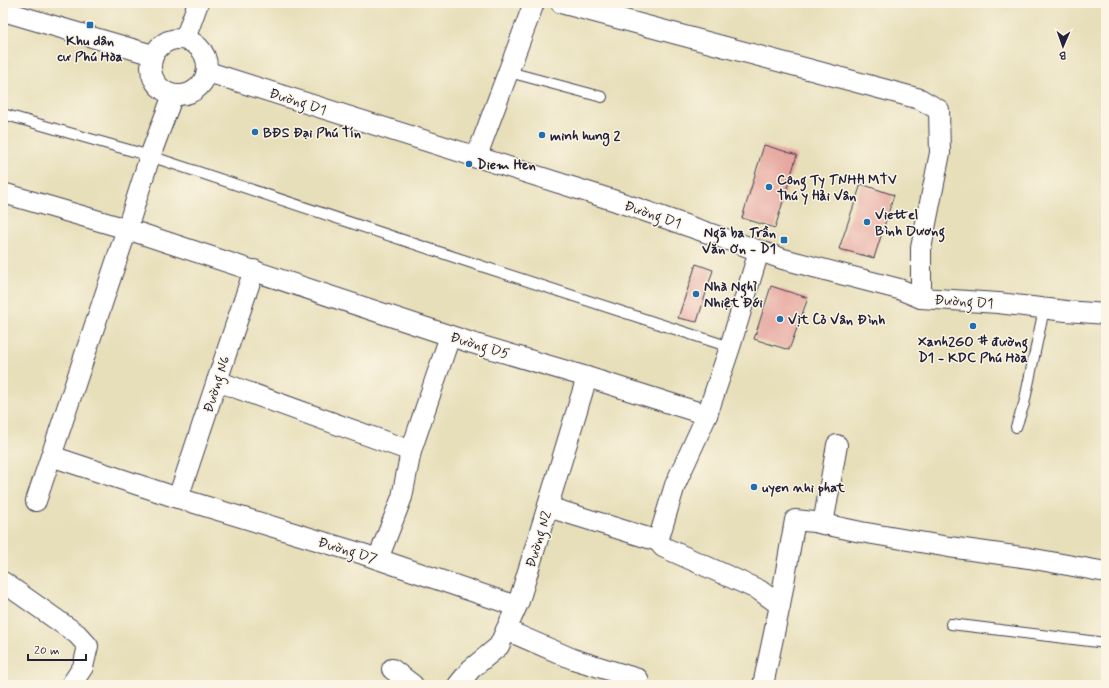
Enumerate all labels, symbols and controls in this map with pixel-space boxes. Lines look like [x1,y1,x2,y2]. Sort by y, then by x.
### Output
marker: Khu dân cư Phú Hòa [85,20,95,30]
north arrow [1043,26,1083,66]
place label: Khu dân cư Phú Hòa [57,32,123,66]
text: B [1059,48,1066,62]
street label: Đường D1 [266,84,328,122]
place label: BĐS Đại Phú Tín [263,124,361,142]
marker: BĐS Đại Phú Tín [250,127,260,137]
place label: minh hung 2 [550,127,621,147]
marker: minh hung 2 [537,130,547,140]
place label: Diem Hen [477,156,536,174]
marker: Diem Hen [464,159,474,169]
place label: Công Ty TNHH MTV Thú y Hải Vân [777,171,897,205]
marker: Công Ty TNHH MTV Thú y Hải Vân [764,182,774,192]
street label: Đường D1 [621,197,683,235]
place label: Viettel Bình Dương [875,206,945,243]
marker: Viettel Bình Dương [862,217,872,227]
place label: Ngã ba Trần Văn Ơn - D1 [702,224,776,258]
marker: Ngã ba Trần Văn Ơn - D1 [779,235,789,245]
place label: Nhà Nghỉ Nhiệt Đới [704,278,763,312]
marker: Nhà Nghỉ Nhiệt Đới [691,289,701,299]
street label: Đường D1 [934,291,994,315]
place label: Vịt Cỏ Vân Đình [788,311,885,329]
marker: Vịt Cỏ Vân Đình [775,314,785,324]
marker: Xanh2GO # đường D1 - KDC Phú Hòa [968,321,978,331]
street label: Đường D5 [447,328,511,365]
place label: Xanh2GO # đường D1 - KDC Phú Hòa [918,333,1029,367]
street label: Đường N6 [199,354,236,416]
place label: uyen nhi phat [762,479,846,497]
marker: uyen nhi phat [749,482,759,492]
street label: Đường N2 [522,509,558,570]
street label: Đường D7 [315,533,380,571]
scale bar [28,636,86,662]
text: 20 m [34,643,60,659]

